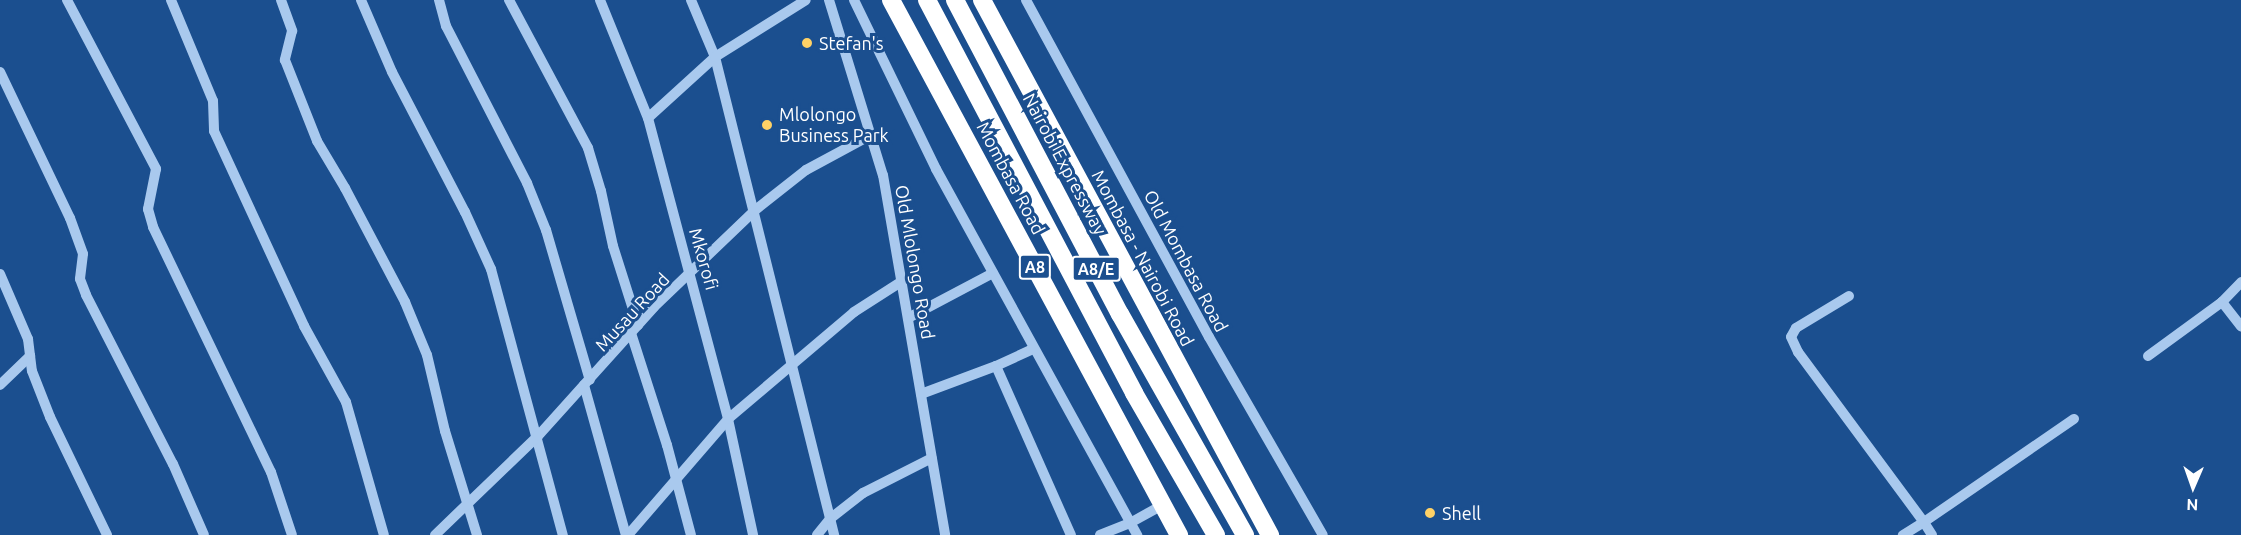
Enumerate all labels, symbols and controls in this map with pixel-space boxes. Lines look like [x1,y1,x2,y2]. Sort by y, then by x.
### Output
place label: Stefan's [819,32,884,54]
marker: Stefan's [800,36,814,50]
street label: Nairobi Expressway [1019,90,1111,238]
place label: Mlolongo Business Park [779,104,889,146]
marker: Mlolongo Business Park [760,118,774,132]
street label: Mombasa Road [972,118,1050,238]
street label: Mombasa - Nairobi Road [1087,166,1199,350]
street label: Old Mlolongo Road [891,183,939,341]
street label: Old Mombasa Road [1139,186,1233,336]
street label: Mkorofi [685,226,723,292]
road number: A8 [1018,254,1052,280]
road number: A8/E [1070,256,1122,282]
street label: Musau Road [590,268,674,356]
north arrow [2163,457,2223,517]
text: N [2186,496,2199,514]
place label: Shell [1442,502,1481,524]
marker: Shell [1423,506,1437,520]

